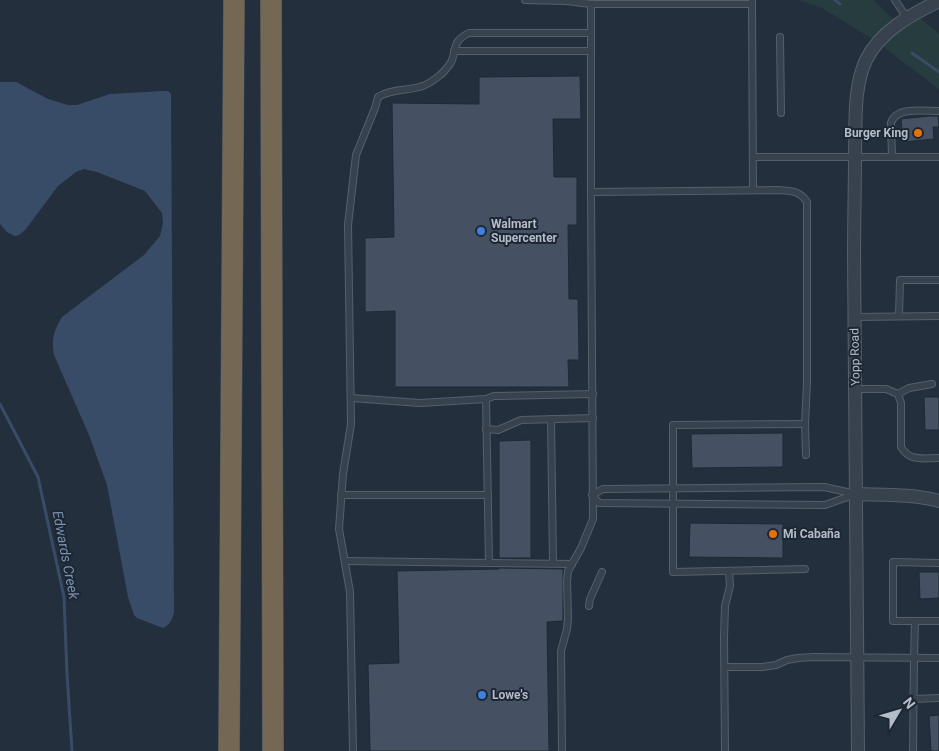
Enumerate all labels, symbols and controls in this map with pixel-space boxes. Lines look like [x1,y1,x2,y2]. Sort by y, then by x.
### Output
place label: Burger King [844,126,908,140]
marker: Burger King [912,127,924,139]
place label: Walmart Supercenter [491,217,558,245]
marker: Walmart Supercenter [475,225,487,237]
street label: Yopp Road [847,328,863,386]
water label: Edwards Creek [50,509,83,602]
place label: Mi Cabaña [783,527,841,541]
marker: Mi Cabaña [767,528,779,540]
north arrow [874,686,924,736]
place label: Lowe's [492,688,528,702]
marker: Lowe's [476,689,488,701]
text: N [900,694,919,712]

